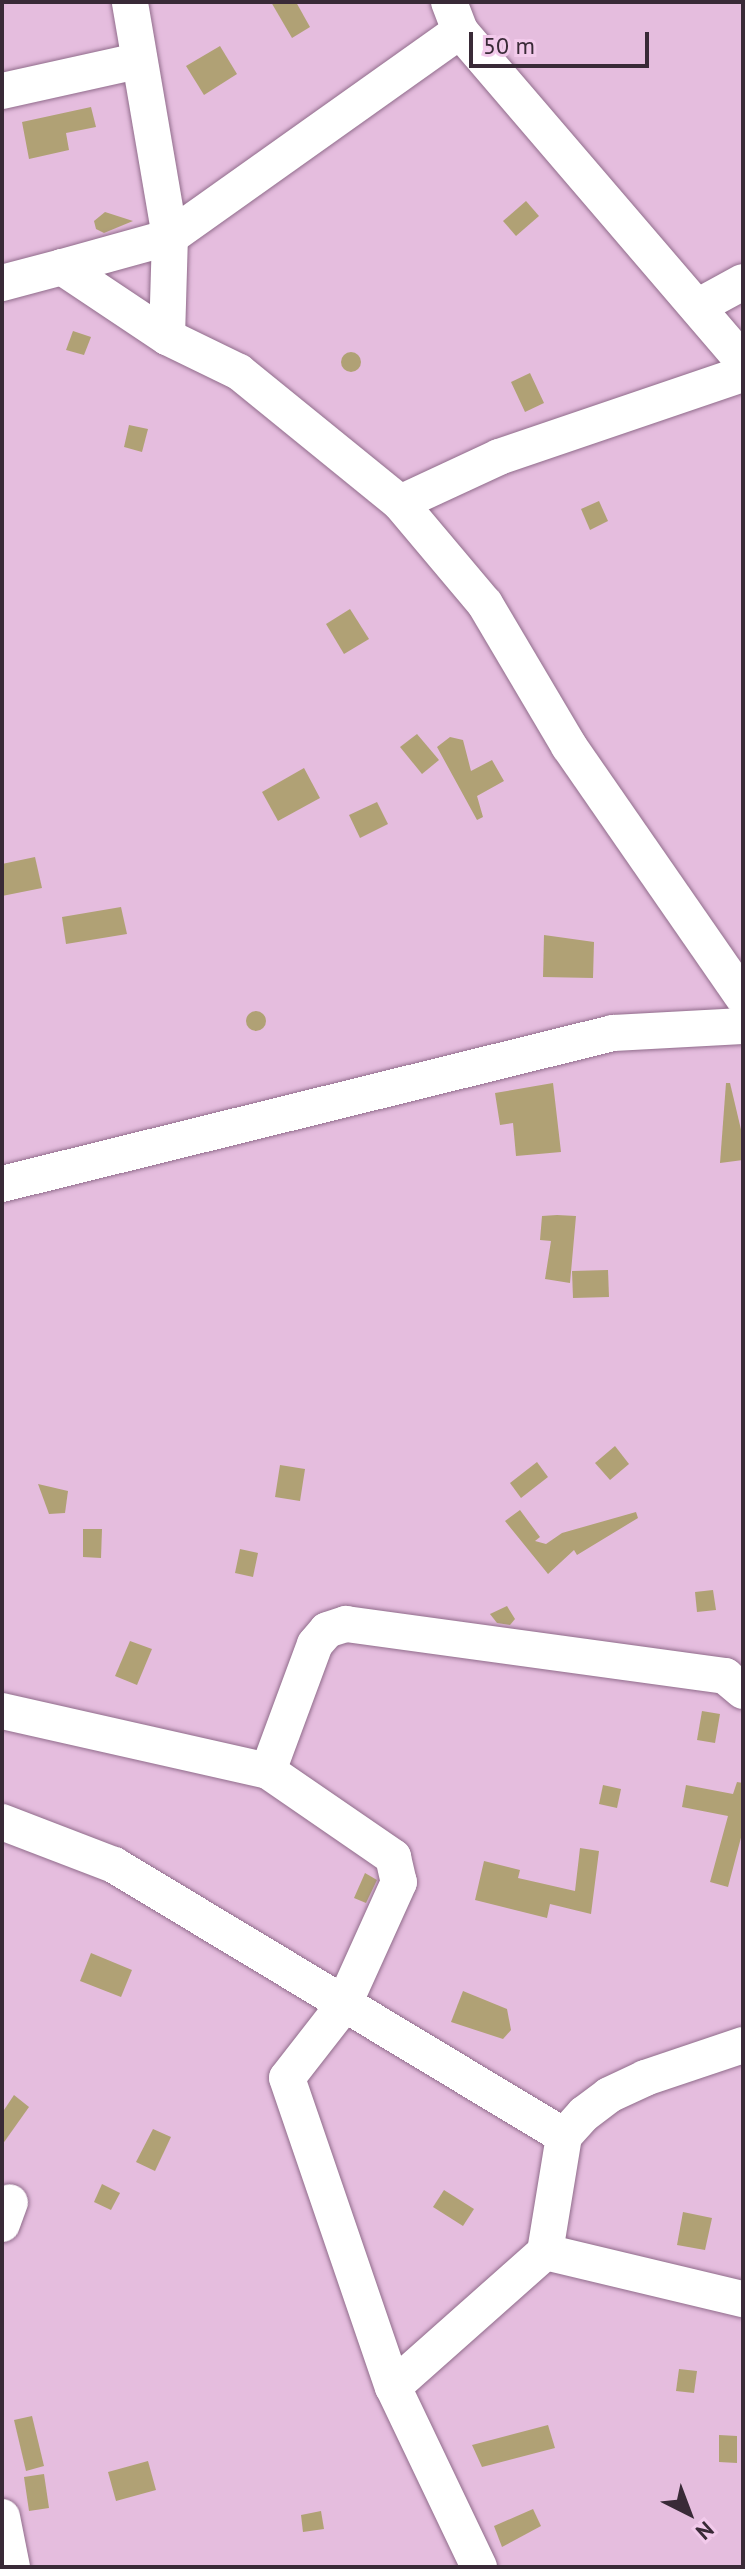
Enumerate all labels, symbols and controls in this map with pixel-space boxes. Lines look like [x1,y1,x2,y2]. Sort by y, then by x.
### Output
scale bar [473,16,653,66]
text: 50 m [483,30,535,61]
north arrow [649,2473,729,2553]
text: N [690,2516,720,2546]

